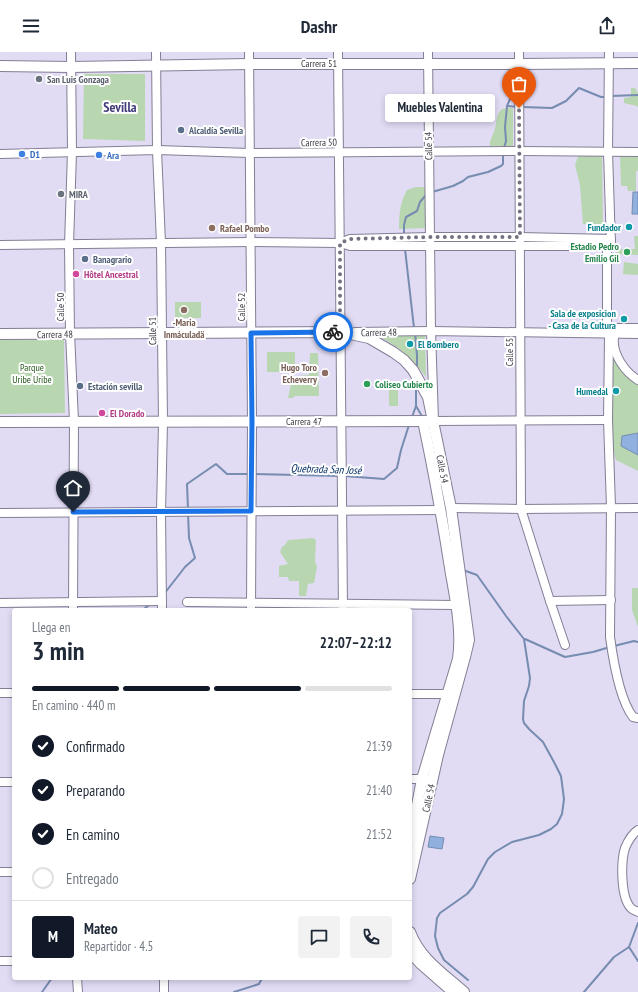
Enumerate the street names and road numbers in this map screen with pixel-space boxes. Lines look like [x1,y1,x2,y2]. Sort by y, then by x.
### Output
street label: Carrera 51 [301,57,337,70]
street label: Calle 54 [422,131,435,160]
street label: Carrera 50 [301,136,338,149]
street label: Calle 50 [54,292,67,321]
street label: Calle 52 [235,293,248,321]
street label: Calle 51 [146,317,159,345]
street label: Carrera 48 [361,326,397,339]
street label: Carrera 48 [37,328,73,341]
street label: Calle 55 [503,338,516,366]
street label: Carrera 47 [286,415,322,428]
street label: Calle 54 [433,454,452,485]
street label: Calle 54 [419,782,438,813]

